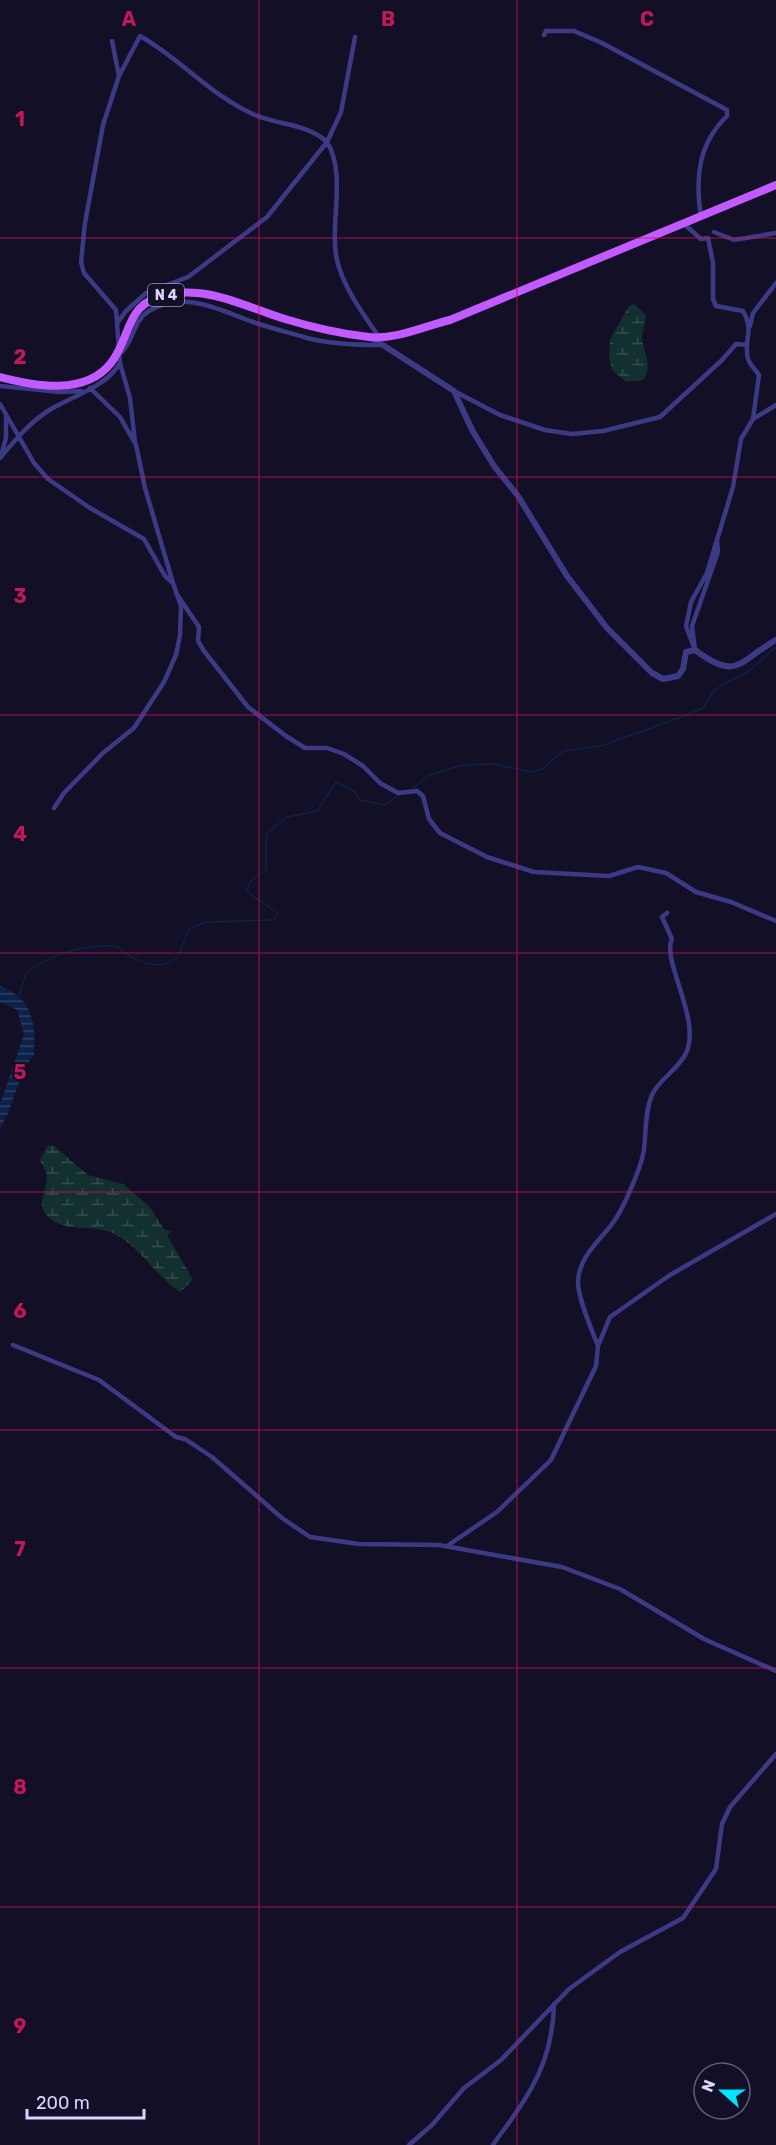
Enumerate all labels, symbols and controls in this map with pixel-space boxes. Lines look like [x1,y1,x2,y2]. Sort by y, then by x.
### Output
text: A [122,7,137,31]
text: B [381,7,395,31]
text: C [640,7,654,31]
text: 1 [15,107,25,131]
road number: N 4 [148,284,184,306]
text: 2 [14,345,27,369]
text: 3 [13,584,27,608]
text: 4 [13,822,27,846]
text: 5 [14,1060,27,1084]
text: 6 [13,1299,27,1323]
text: 7 [14,1537,26,1561]
text: 8 [13,1775,27,1799]
text: 9 [14,2014,27,2038]
north arrow [692,2061,752,2121]
text: N [698,2077,719,2095]
scale bar [27,2082,144,2120]
text: 200 m [36,2092,90,2114]

